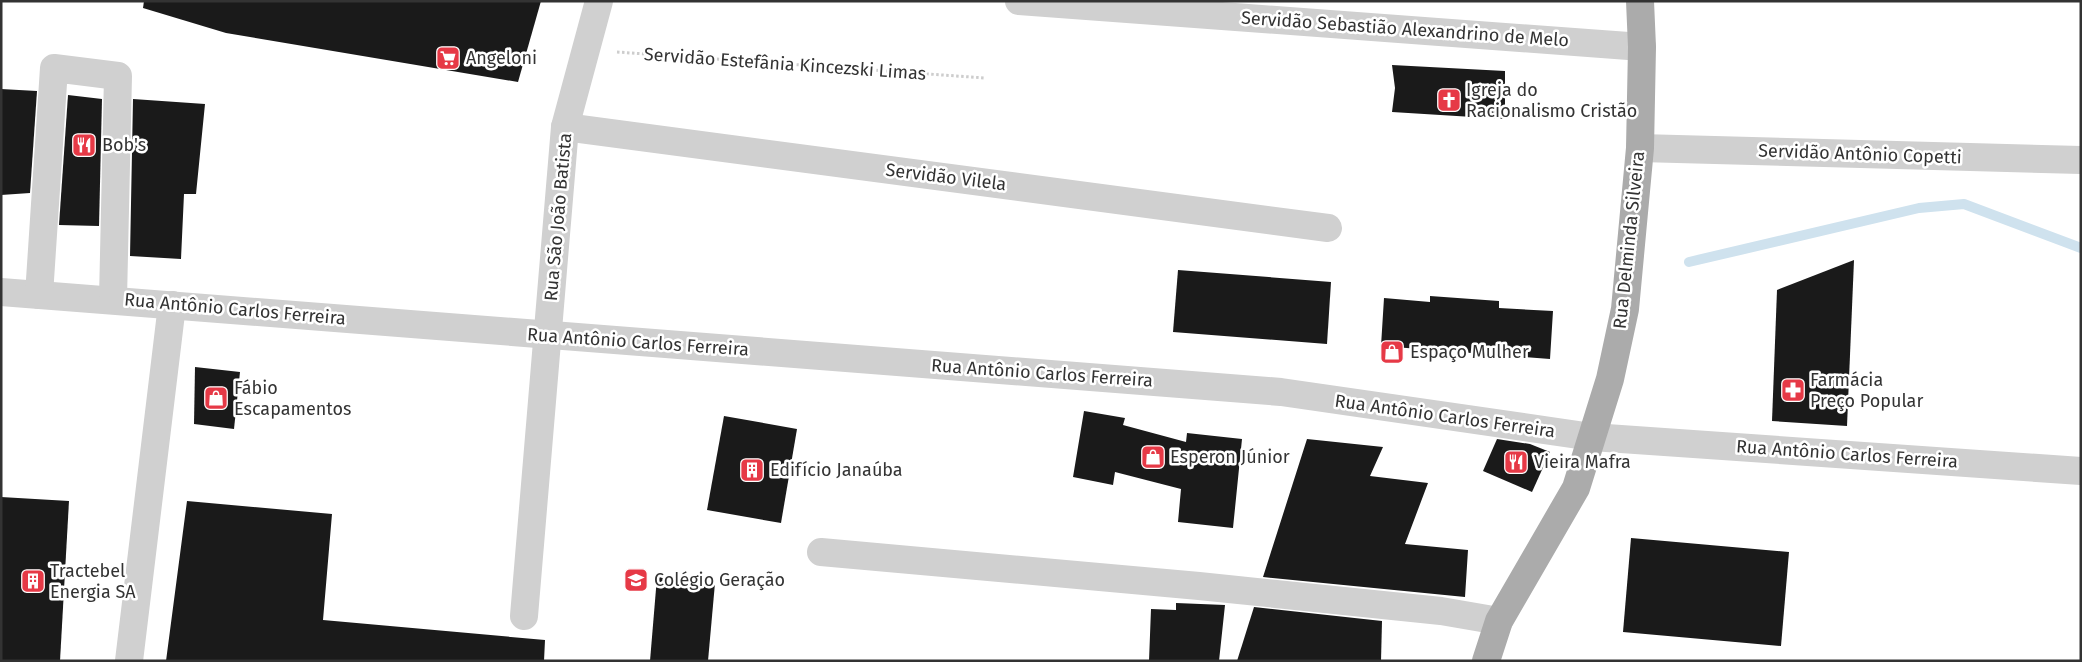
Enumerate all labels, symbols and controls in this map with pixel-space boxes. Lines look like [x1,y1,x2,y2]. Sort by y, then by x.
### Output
street label: Servidão Sebastião Alexandrino de Melo [1240,7,1570,51]
street label: Servidão Estefânia Kincezski Limas [643,43,927,85]
supermarket icon: Angeloni [435,45,461,71]
place label: Angeloni [466,47,537,69]
place label: Igreja do Racionalismo Cristão [1466,79,1637,122]
church icon: Igreja do Racionalismo Cristão [1436,87,1462,113]
restaurant icon: Bob's [71,132,97,158]
street label: Rua São João Batista [540,132,576,302]
place label: Bob's [102,134,146,156]
street label: Servidão Antônio Copetti [1758,139,1962,169]
street label: Rua Delminda Silveira [1609,150,1649,330]
street label: Servidão Vilela [884,159,1008,195]
street label: Rua Antônio Carlos Ferreira [123,288,347,330]
street label: Rua Antônio Carlos Ferreira [526,323,750,361]
shop icon: Espaço Mulher [1379,339,1405,365]
place label: Espaço Mulher [1410,341,1529,363]
street label: Rua Antônio Carlos Ferreira [930,354,1154,392]
place label: Farmácia Preço Popular [1810,369,1923,412]
place label: Fábio Escapamentos [234,377,351,420]
pharmacy icon: Farmácia Preço Popular [1780,377,1806,403]
shop icon: Fábio Escapamentos [203,385,229,411]
street label: Rua Antônio Carlos Ferreira [1333,390,1557,442]
street label: Rua Antônio Carlos Ferreira [1735,435,1959,473]
shop icon: Esperon Júnior [1140,444,1166,470]
place label: Esperon Júnior [1170,446,1290,468]
restaurant icon: Vieira Mafra [1503,449,1529,475]
place label: Vieira Mafra [1534,451,1631,473]
building icon: Edifício Janaúba [739,457,765,483]
place label: Edifício Janaúba [770,459,903,481]
place label: Tractebel Energia SA [50,560,136,603]
school or university icon: Colégio Geração [623,567,649,593]
building icon: Tractebel Energia SA [20,568,46,594]
place label: Colégio Geração [654,569,785,591]

